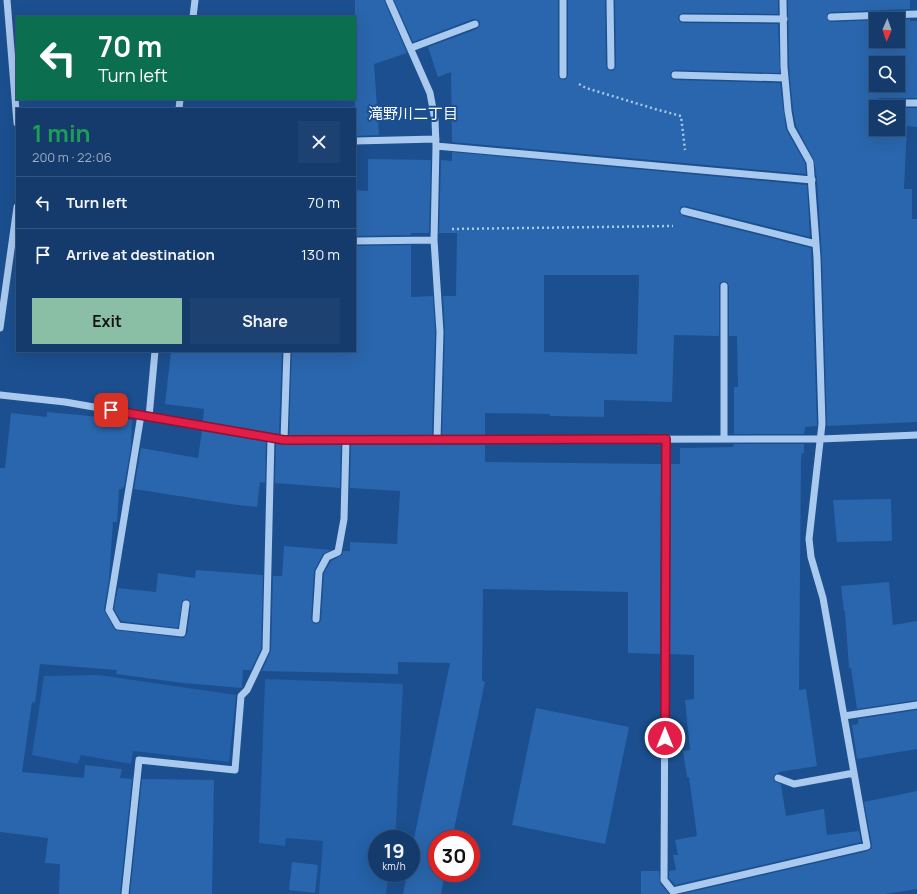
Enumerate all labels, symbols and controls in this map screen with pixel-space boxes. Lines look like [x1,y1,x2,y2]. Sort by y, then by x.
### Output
north arrow [869,12,905,48]
map controls [869,12,905,136]
text: 70 m [98,27,162,65]
icon: left [32,32,84,84]
button: search [869,56,905,92]
text: Turn left [98,63,168,87]
button: layers [869,100,905,136]
district label: 滝野川二丁目 [368,103,458,124]
text: 1 min [32,116,91,149]
button: close [298,121,340,163]
text: 200 m · 22:06 [32,148,112,166]
icon: left [32,192,54,214]
text: Turn left [66,192,128,213]
text: 70 m [308,192,340,213]
icon: arrive [32,244,54,266]
text: Arrive at destination [66,244,215,265]
text: 130 m [301,244,340,265]
button: Exit [32,298,182,344]
button: Share [190,298,340,344]
pin [94,393,128,427]
icon: arrive [100,399,122,421]
position arrow [644,717,686,759]
speed limit sign: 30 [428,830,480,882]
text: 19 [383,837,405,864]
text: km/h [382,859,406,873]

